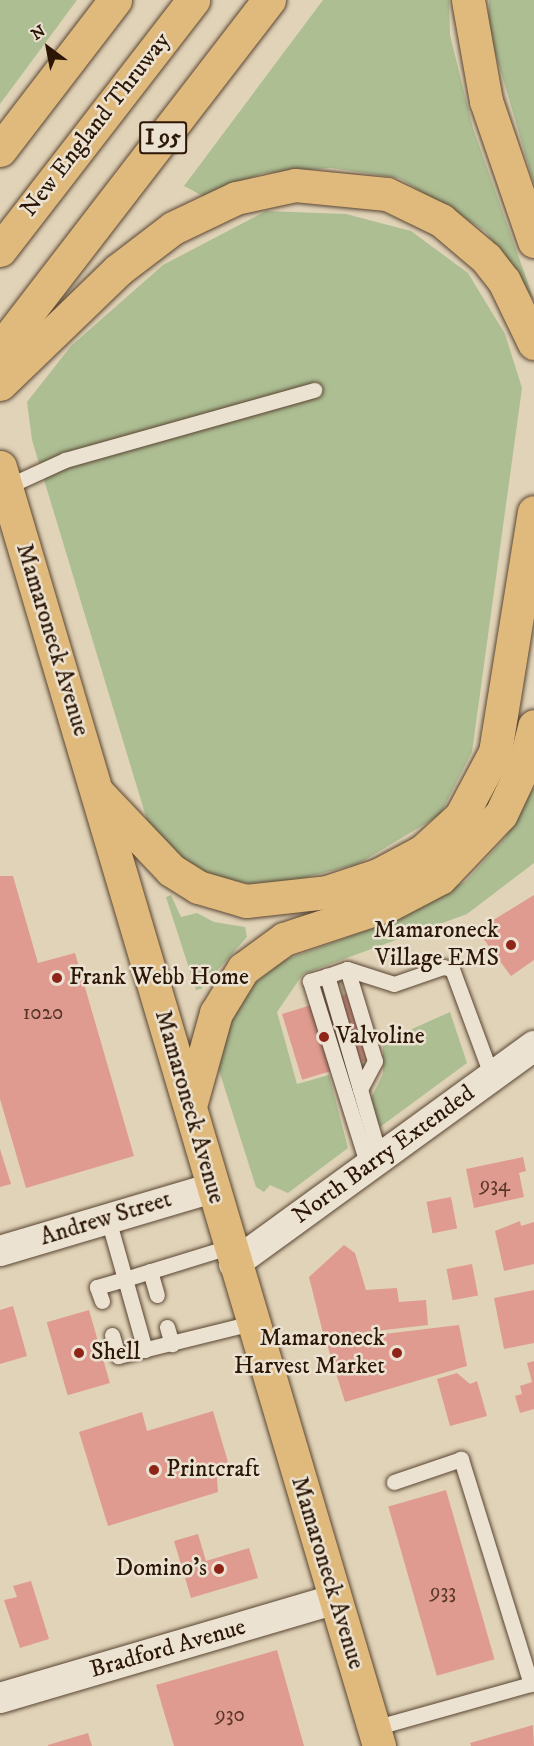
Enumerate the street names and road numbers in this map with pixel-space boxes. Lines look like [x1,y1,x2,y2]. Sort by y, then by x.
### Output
street label: New England Thruway [15,27,177,223]
road number: I 95 [139,119,187,157]
street label: Mamaroneck Avenue [9,540,95,740]
street label: Mamaroneck Avenue [148,1007,230,1207]
street label: North Barry Extended [287,1079,481,1231]
street label: Andrew Street [37,1185,175,1253]
street label: Mamaroneck Avenue [284,1473,370,1673]
street label: Bradford Avenue [87,1613,249,1685]

